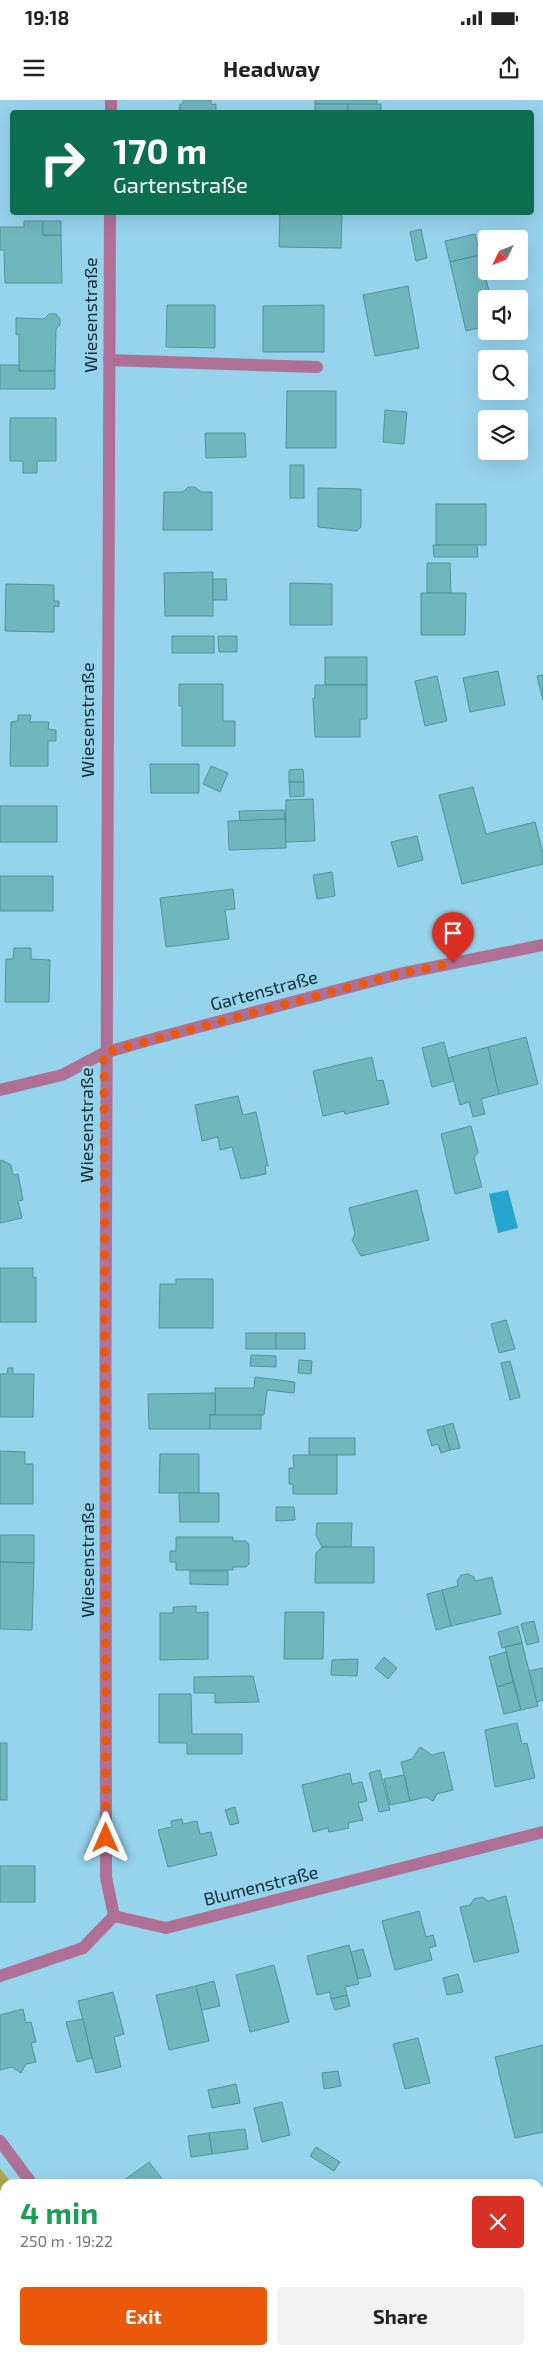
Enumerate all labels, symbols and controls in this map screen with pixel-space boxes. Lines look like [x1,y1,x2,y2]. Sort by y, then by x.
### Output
text: 19:18 [25,6,69,29]
icon: menu [20,54,48,82]
icon: share [495,54,523,82]
text: Headway [223,55,320,81]
text: 170 m [113,129,207,171]
icon: right [30,130,95,195]
text: Gartenstraße [113,171,248,197]
north arrow [478,230,528,280]
map controls [478,230,528,460]
street label: Wiesenstraße [79,257,101,373]
button: sound [478,290,528,340]
button: search [478,350,528,400]
button: layers [478,410,528,460]
street label: Wiesenstraße [76,662,98,778]
pin [432,912,474,963]
icon: arrive [439,919,467,947]
street label: Gartenstraße [208,965,320,1015]
street label: Wiesenstraße [75,1067,97,1183]
street label: Wiesenstraße [76,1502,98,1618]
position arrow [79,1811,131,1863]
street label: Blumenstraße [201,1860,320,1910]
text: 4 min [20,2194,98,2230]
button: close [472,2196,524,2248]
text: 250 m · 19:22 [20,2231,113,2250]
button: Exit [20,2287,267,2345]
button: Share [277,2287,524,2345]

